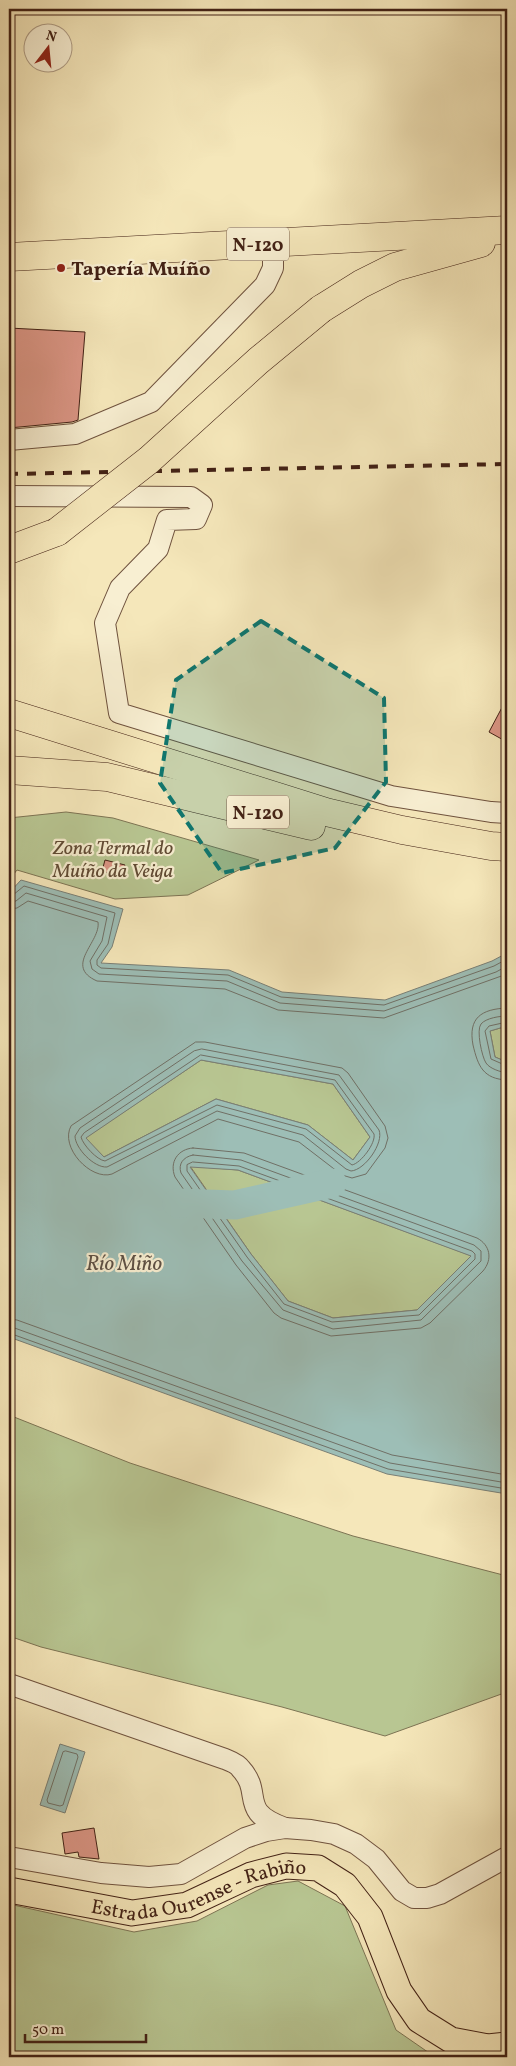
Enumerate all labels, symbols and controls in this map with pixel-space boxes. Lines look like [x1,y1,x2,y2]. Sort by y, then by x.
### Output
north arrow [22,22,72,72]
text: N [44,26,59,47]
road number: N-120 [227,228,289,260]
place label: Tapería Muíño [71,256,210,284]
marker: Tapería Muíño [55,262,67,274]
road number: N-120 [227,796,289,829]
park label: Zona Termal do Muíño da Veiga [52,835,173,886]
water label: Río Miño [86,1250,162,1279]
street label: Estrada Ourense - Rabiño [89,1854,307,1930]
scale bar [25,2011,146,2043]
text: 50 m [32,2020,64,2041]

